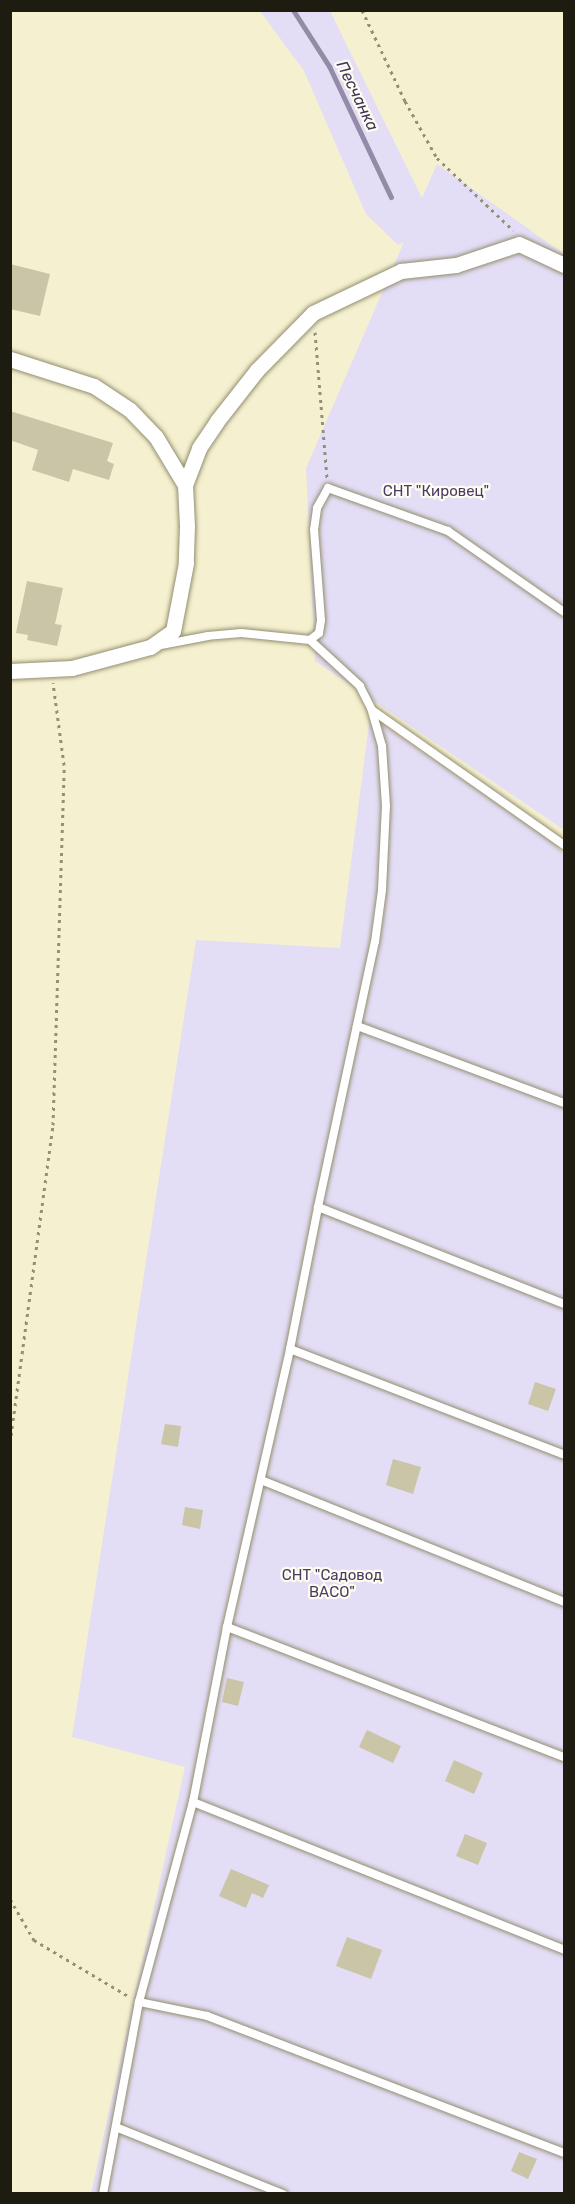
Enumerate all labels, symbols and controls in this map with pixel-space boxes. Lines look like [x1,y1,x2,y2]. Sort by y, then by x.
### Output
water label: Песчанка [332,58,382,134]
park label: СНТ "Кировец" [383,483,489,501]
park label: СНТ "Садовод ВАСО" [282,1566,382,1601]

